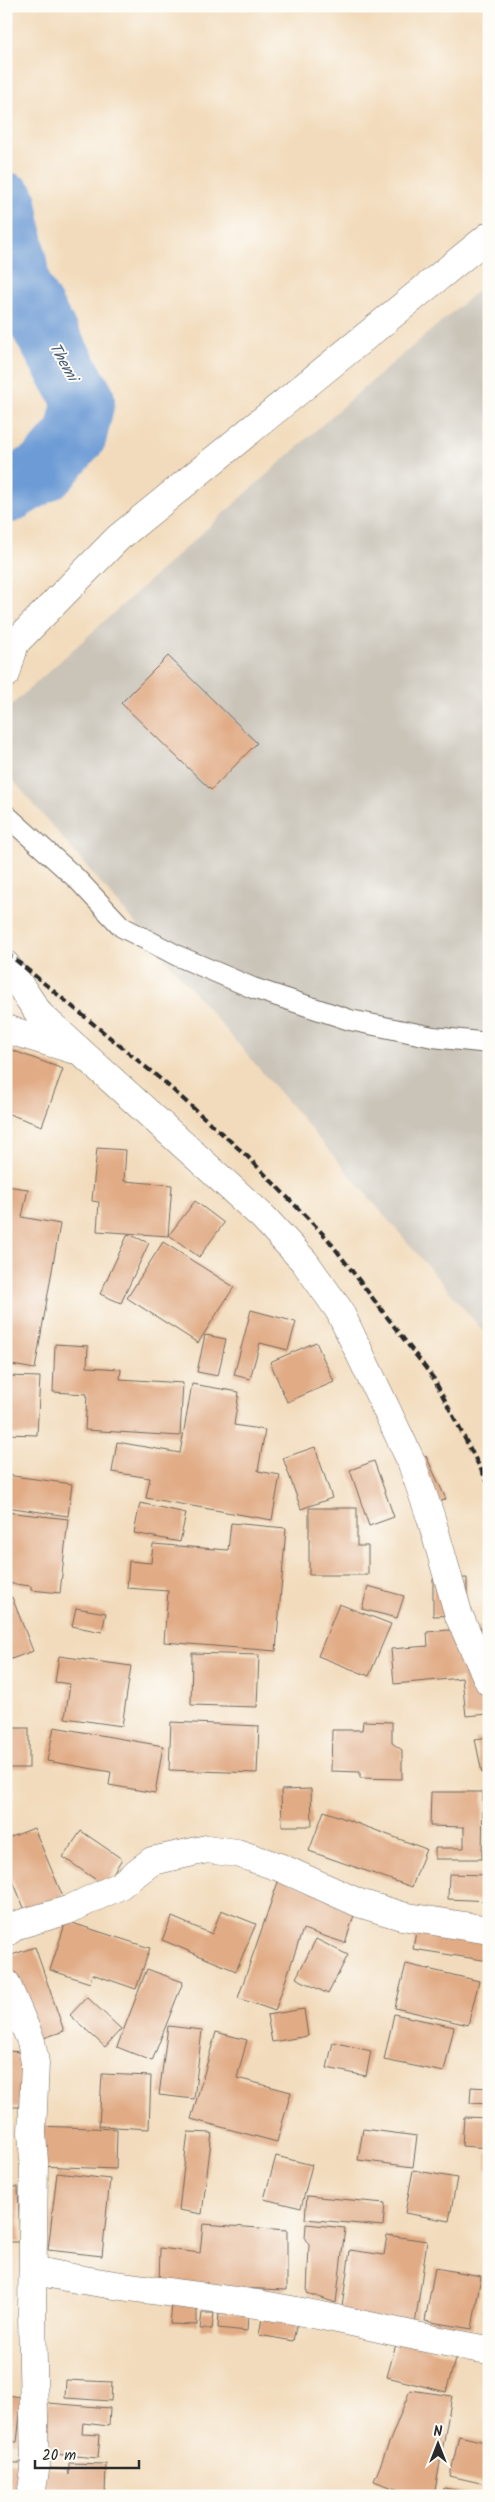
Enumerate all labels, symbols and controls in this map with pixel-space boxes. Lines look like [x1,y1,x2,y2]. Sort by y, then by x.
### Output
water label: Themi [42,338,86,389]
north arrow [412,2420,462,2470]
text: N [434,2421,443,2443]
scale bar [35,2437,139,2469]
text: 20 m [42,2444,76,2468]

